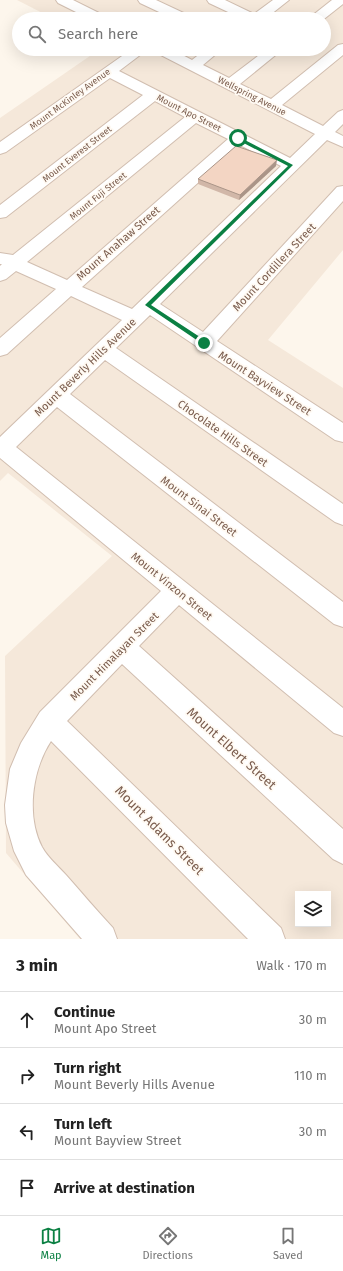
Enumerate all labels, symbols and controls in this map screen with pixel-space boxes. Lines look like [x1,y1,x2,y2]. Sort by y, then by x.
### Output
search box [12,12,331,56]
icon: search [26,23,48,45]
text: Search here [58,25,138,43]
street label: Mount McKinley Avenue [28,66,112,132]
street label: Wellspring Avenue [216,74,288,118]
street label: Mount Apo Street [155,92,224,134]
street label: Mount Everest Street [41,124,114,184]
route start [229,129,247,147]
street label: Mount Fuji Street [68,170,129,222]
street label: Mount Anahaw Street [74,204,163,283]
street label: Mount Cordillera Street [230,221,319,314]
street label: Mount Beverly Hills Avenue [32,315,139,419]
route end [195,334,213,352]
street label: Mount Bayview Street [216,349,313,418]
street label: Chocolate Hills Street [175,397,270,469]
street label: Mount Sinai Street [158,473,239,539]
street label: Mount Vinzon Street [128,550,215,623]
street label: Mount Himalayan Street [67,609,161,703]
street label: Mount Elbert Street [184,704,280,793]
street label: Mount Adams Street [112,783,207,878]
map controls [295,891,331,927]
button: layers [295,891,331,927]
text: 3 min [16,955,58,976]
text: Walk · 170 m [256,958,327,973]
text: Continue [54,1003,115,1021]
icon: ahead [16,1009,38,1031]
text: 30 m [299,1012,327,1027]
text: Mount Apo Street [54,1021,157,1036]
text: Turn right [54,1059,121,1077]
icon: right [16,1065,38,1087]
text: 110 m [294,1068,327,1083]
text: Mount Beverly Hills Avenue [54,1077,215,1092]
text: Turn left [54,1115,112,1133]
icon: left [16,1121,38,1143]
text: 30 m [299,1124,327,1139]
text: Mount Bayview Street [54,1133,181,1148]
icon: arrive [16,1177,38,1199]
text: Arrive at destination [54,1179,195,1197]
tab: Map [40,1225,62,1262]
tab: Directions [142,1225,193,1262]
tab: Saved [273,1225,303,1262]

